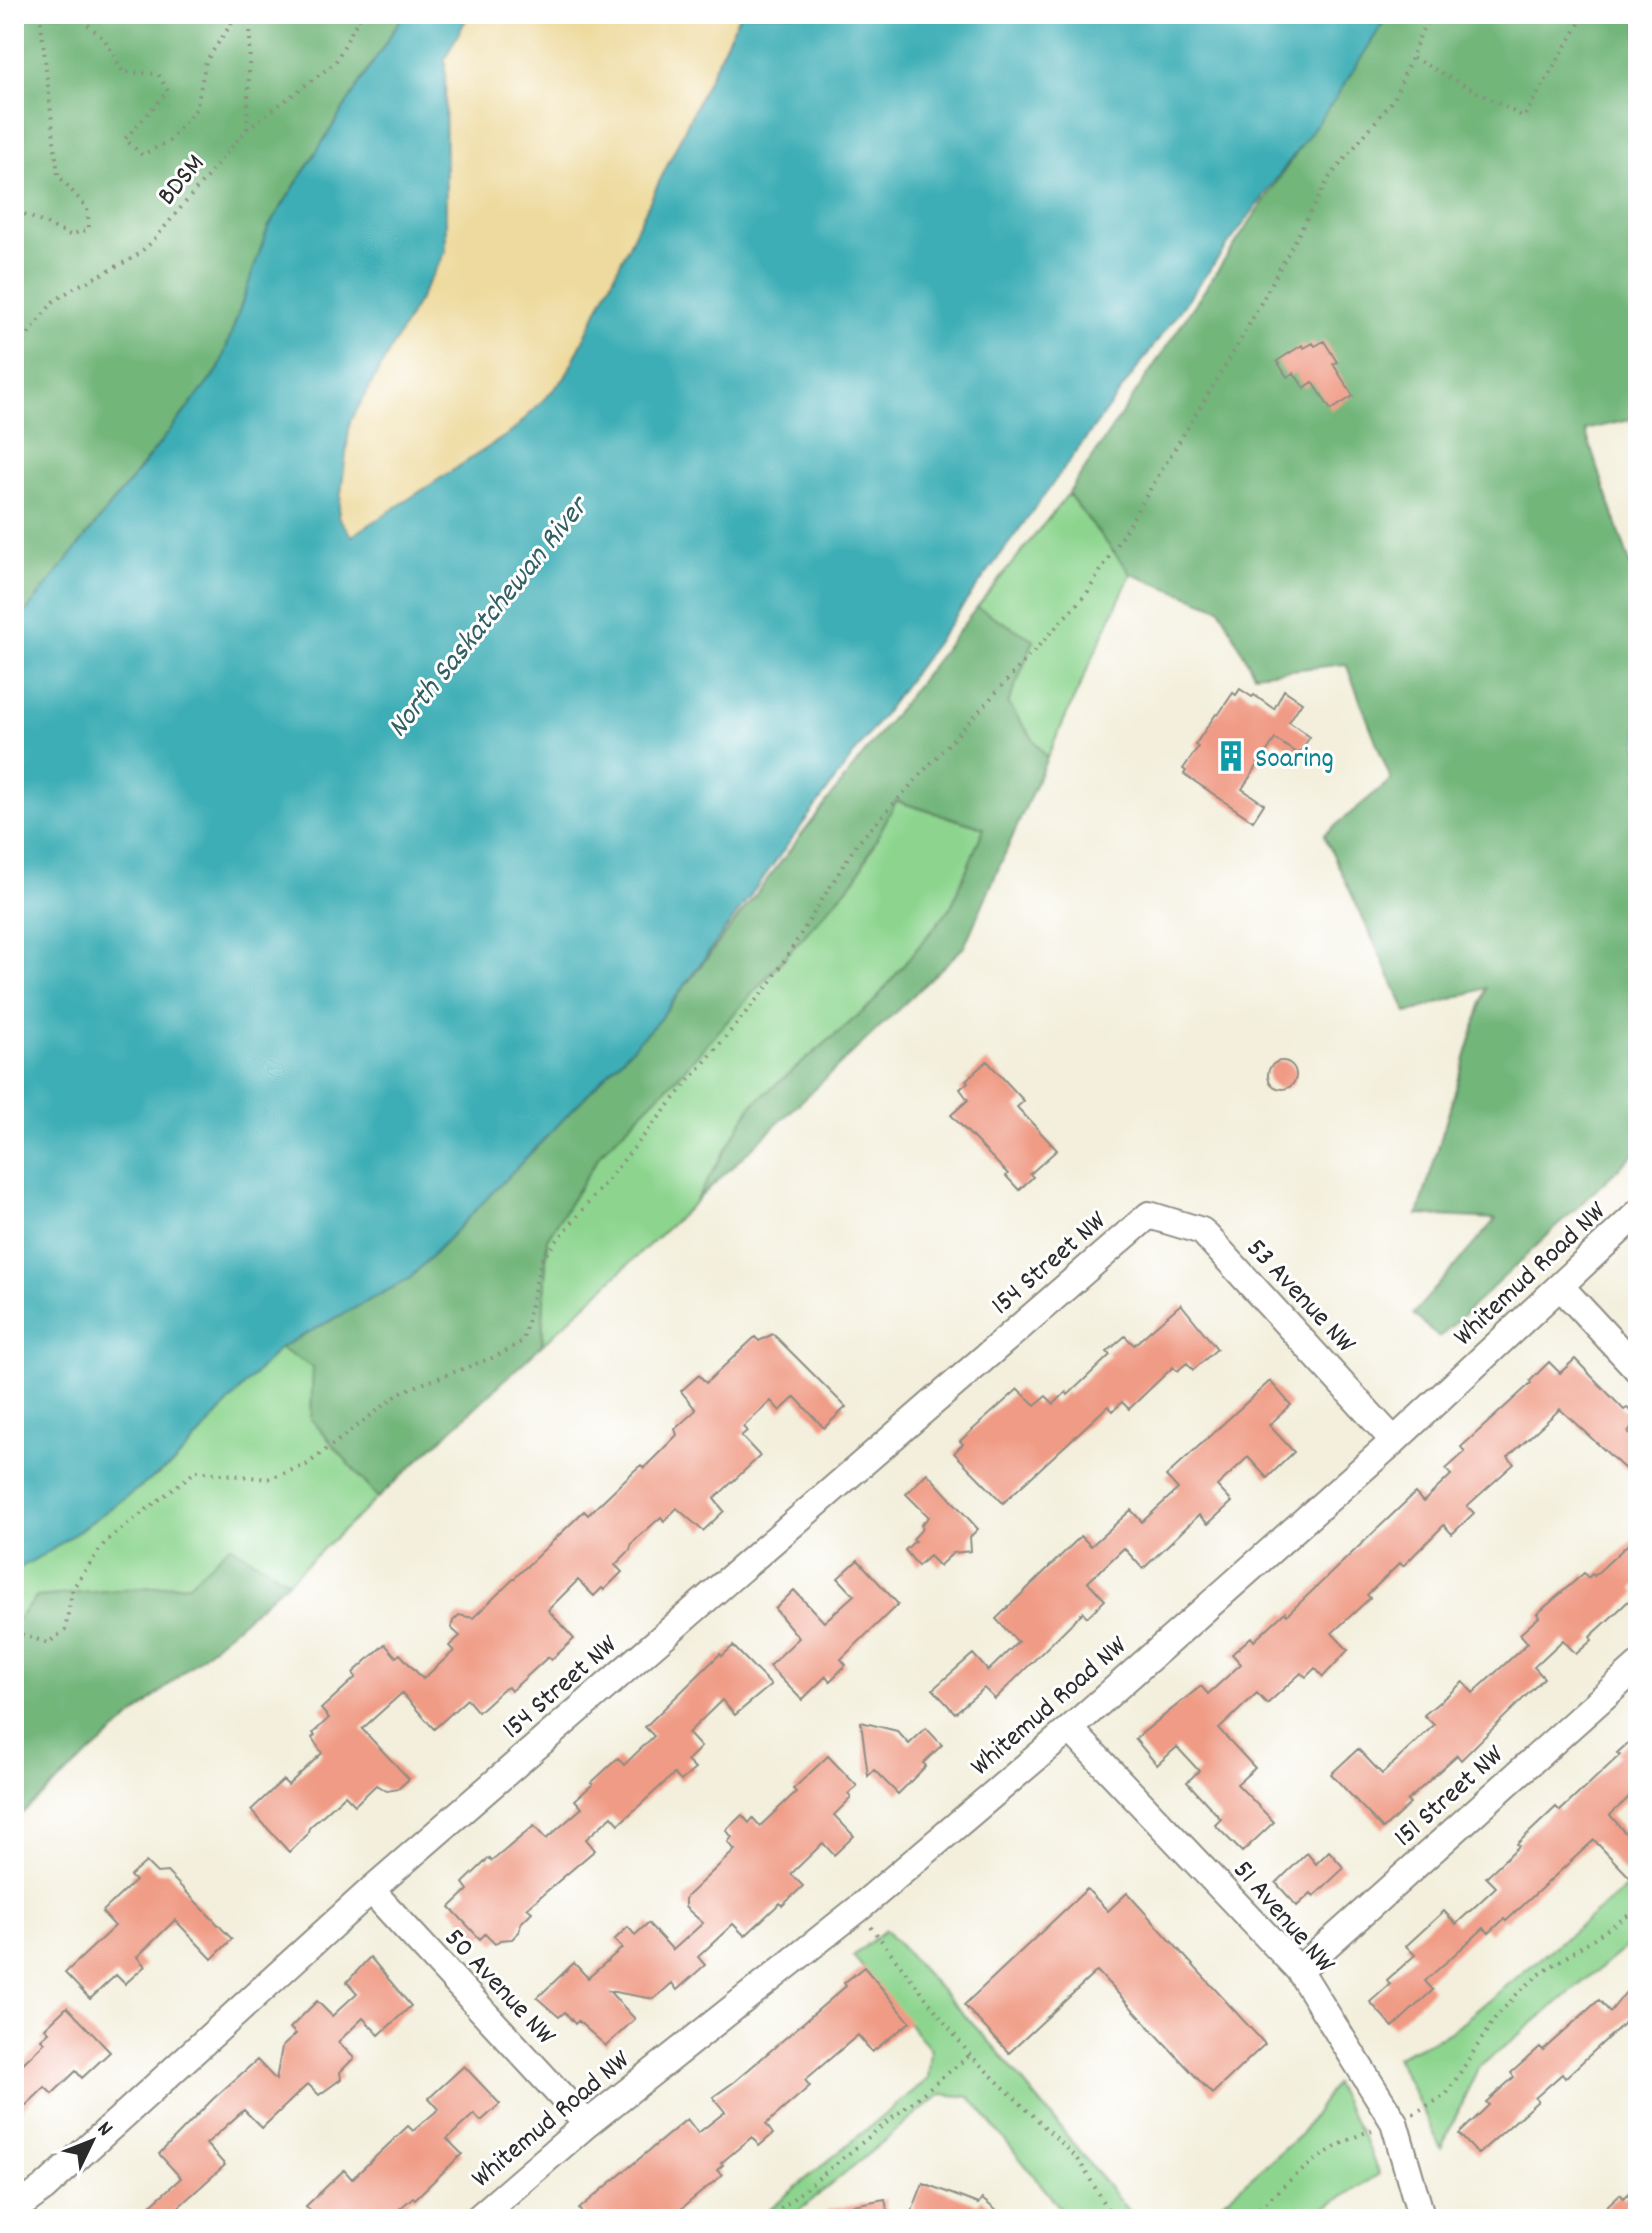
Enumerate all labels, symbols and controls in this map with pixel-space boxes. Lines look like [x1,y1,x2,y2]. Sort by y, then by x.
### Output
street label: BDSM [149,147,216,216]
water label: North Saskatchewan River [379,487,602,748]
building icon: Soaring [1214,739,1248,773]
place label: Soaring [1255,741,1334,781]
street label: Whitemud Road NW [1446,1193,1617,1357]
street label: 154 Street NW [984,1203,1117,1326]
street label: 53 Avenue NW [1235,1231,1364,1365]
street label: 154 Street NW [495,1627,628,1750]
street label: Whitemud Road NW [963,1628,1138,1787]
street label: 151 Street NW [1386,1737,1515,1858]
street label: 51 Avenue NW [1222,1853,1343,1984]
street label: 50 Avenue NW [433,1921,564,2057]
street label: Whitemud Road NW [464,2042,641,2199]
north arrow [52,2101,132,2181]
text: N [89,2115,119,2144]

